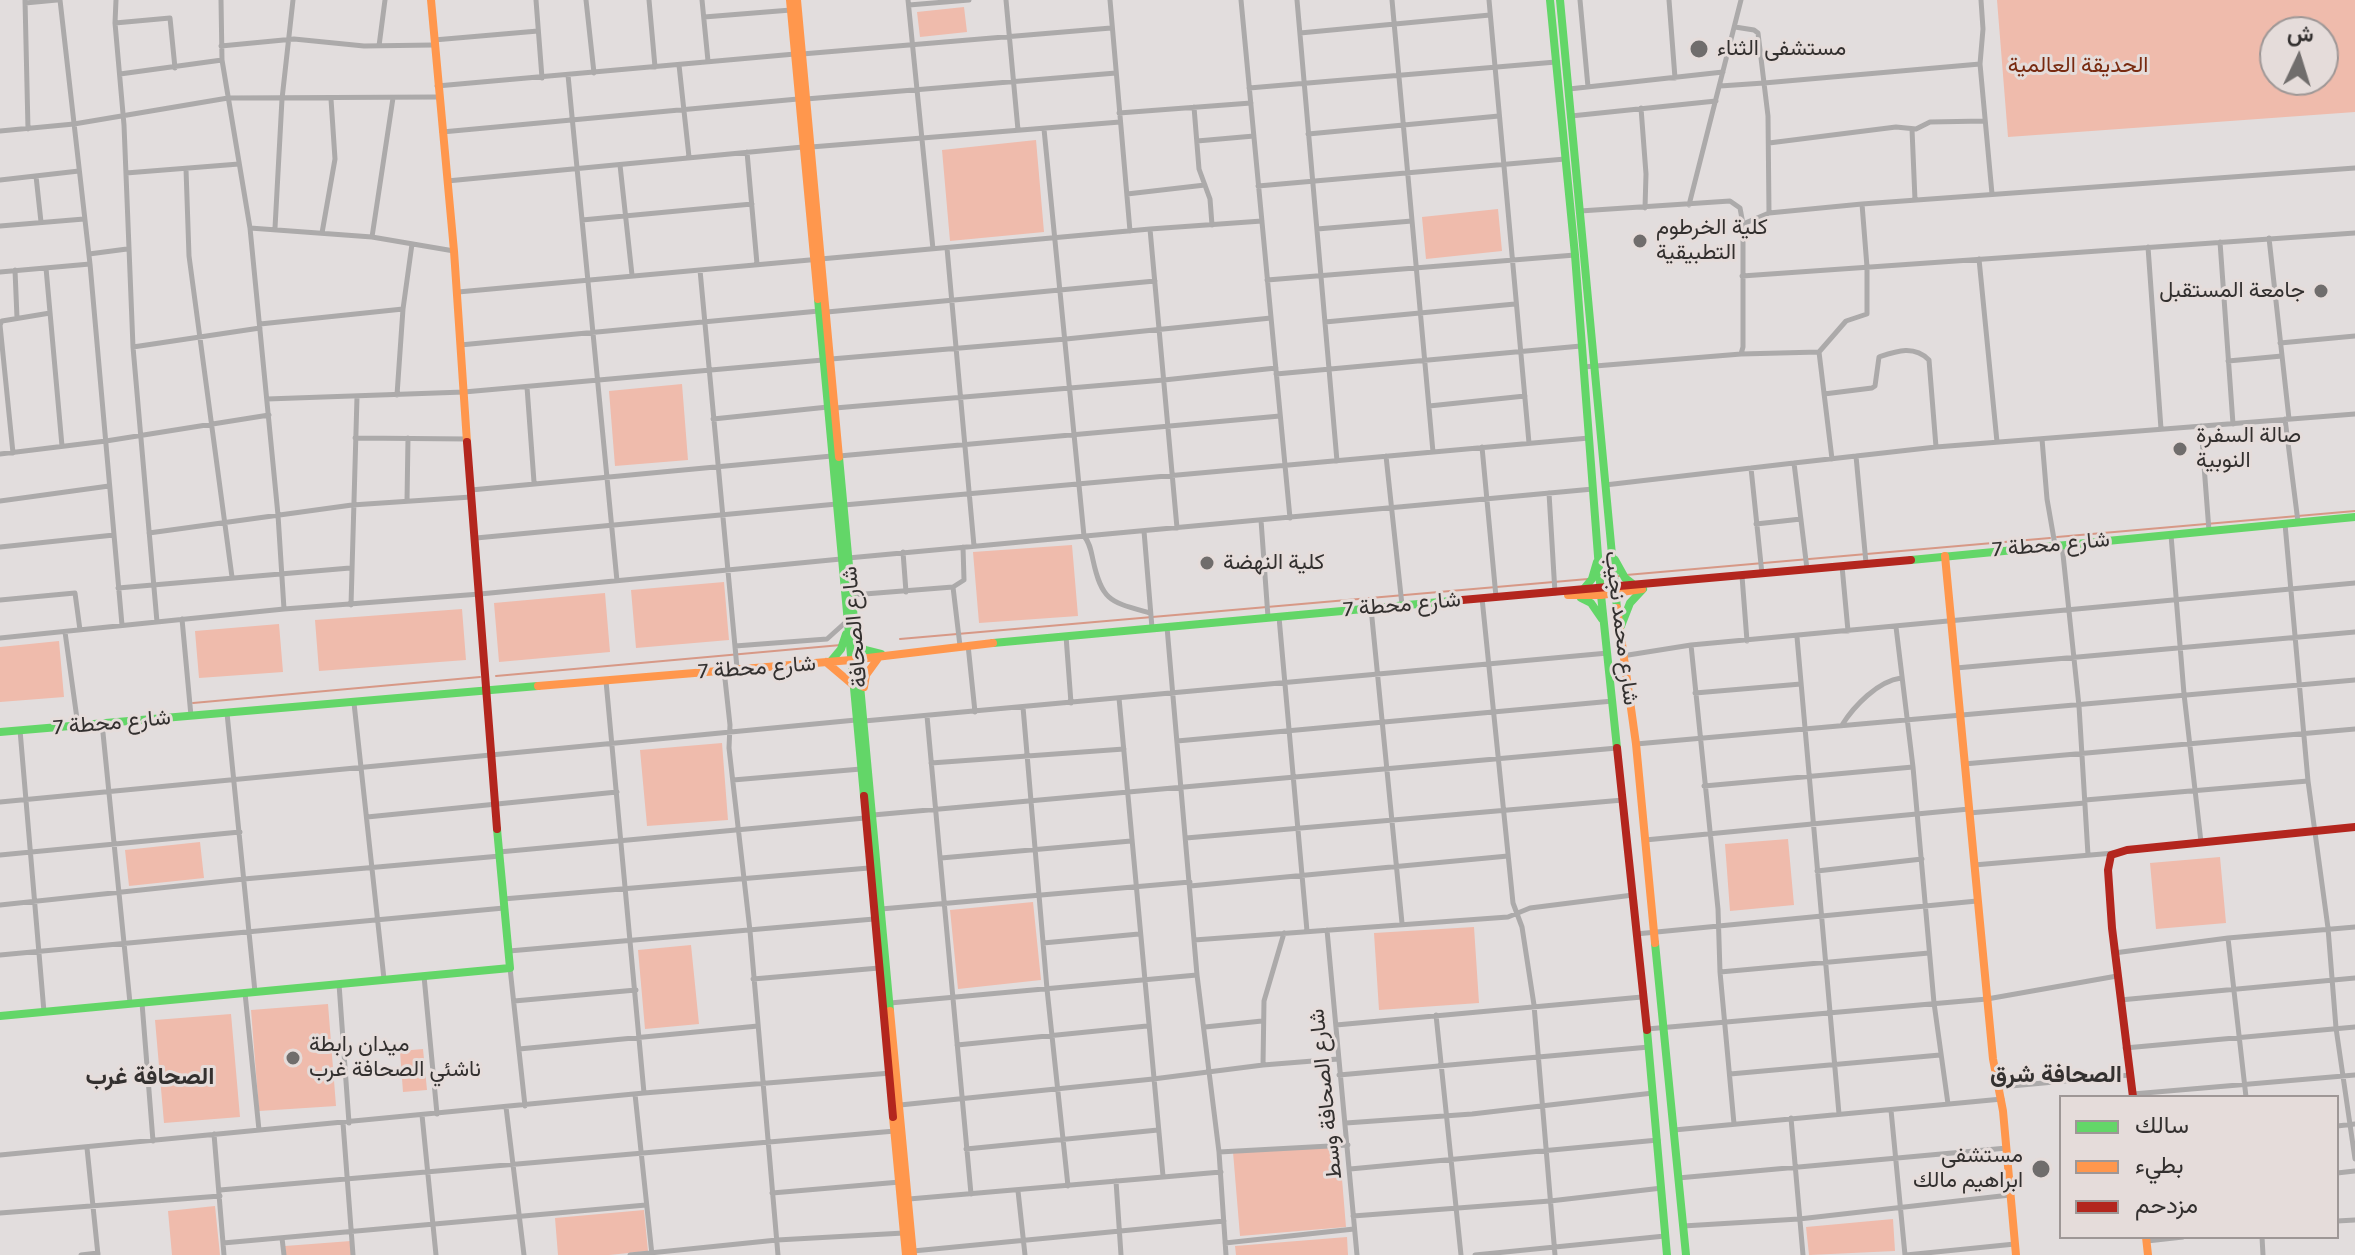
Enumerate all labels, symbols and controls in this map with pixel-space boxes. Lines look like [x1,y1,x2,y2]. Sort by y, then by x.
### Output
north arrow [2259,16,2339,96]
text: ش [2286,20,2315,48]
place label: مستشفى الثناء [1717,36,1846,62]
marker: مستشفى الثناء [1688,38,1710,60]
park label: الحديقة العالمية [2008,53,2148,79]
place label: كلية الخرطوم التطبيقية [1656,215,1768,266]
marker: كلية الخرطوم التطبيقية [1631,232,1649,250]
place label: جامعة المستقبل [2159,278,2305,304]
marker: جامعة المستقبل [2312,282,2330,300]
place label: صالة السفرة النوبية [2196,423,2301,474]
marker: صالة السفرة النوبية [2171,440,2189,458]
street label: شارع محطة 7 [1991,527,2111,563]
street label: شارع محمد نجيب [1598,549,1644,707]
place label: كلية النهضة [1223,550,1325,576]
marker: كلية النهضة [1198,554,1216,572]
street label: شارع الصحافة [837,565,873,689]
street label: شارع محطة 7 [1342,587,1462,623]
street label: شارع محطة 7 [697,651,817,685]
street label: شارع محطة 7 [52,705,172,741]
street label: شارع الصحافة وسط [1304,1007,1348,1181]
place label: ميدان رابطة ناشئي الصحافة غرب [309,1032,481,1084]
marker: ميدان رابطة ناشئي الصحافة غرب [284,1049,302,1067]
district label: الصحافة شرق [1990,1061,2122,1089]
district label: الصحافة غرب [86,1063,214,1091]
legend [2059,1095,2339,1239]
text: سالك [2135,1111,2189,1139]
place label: مستشفى ابراهيم مالك [1913,1143,2023,1194]
text: بطيء [2135,1151,2184,1179]
marker: مستشفى ابراهيم مالك [2030,1158,2052,1180]
text: مزدحم [2135,1191,2198,1219]

